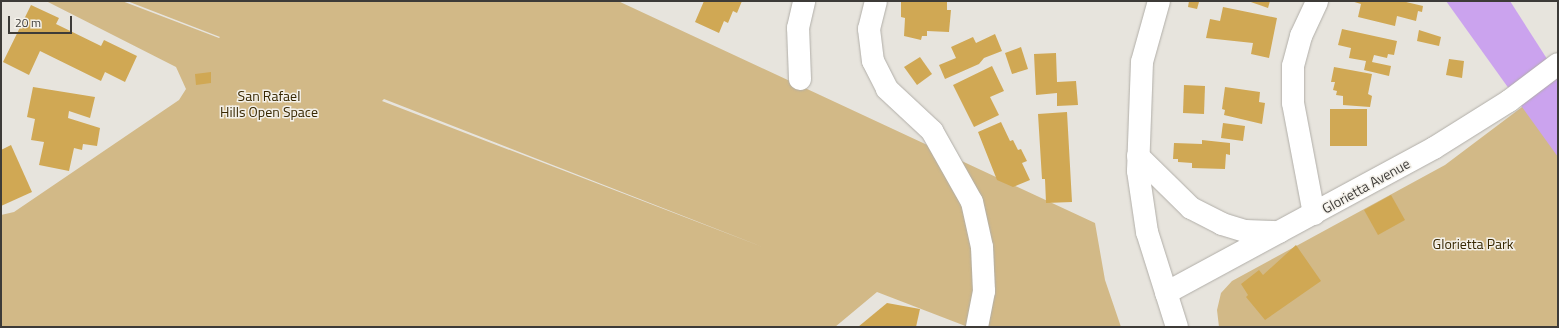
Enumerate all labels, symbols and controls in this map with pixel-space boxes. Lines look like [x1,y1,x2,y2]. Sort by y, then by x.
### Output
scale bar [10,8,74,34]
text: 20 m [15,13,41,32]
park label: San Rafael Hills Open Space [220,88,318,120]
street label: Glorietta Avenue [1319,155,1413,217]
park label: Glorietta Park [1433,236,1513,252]

